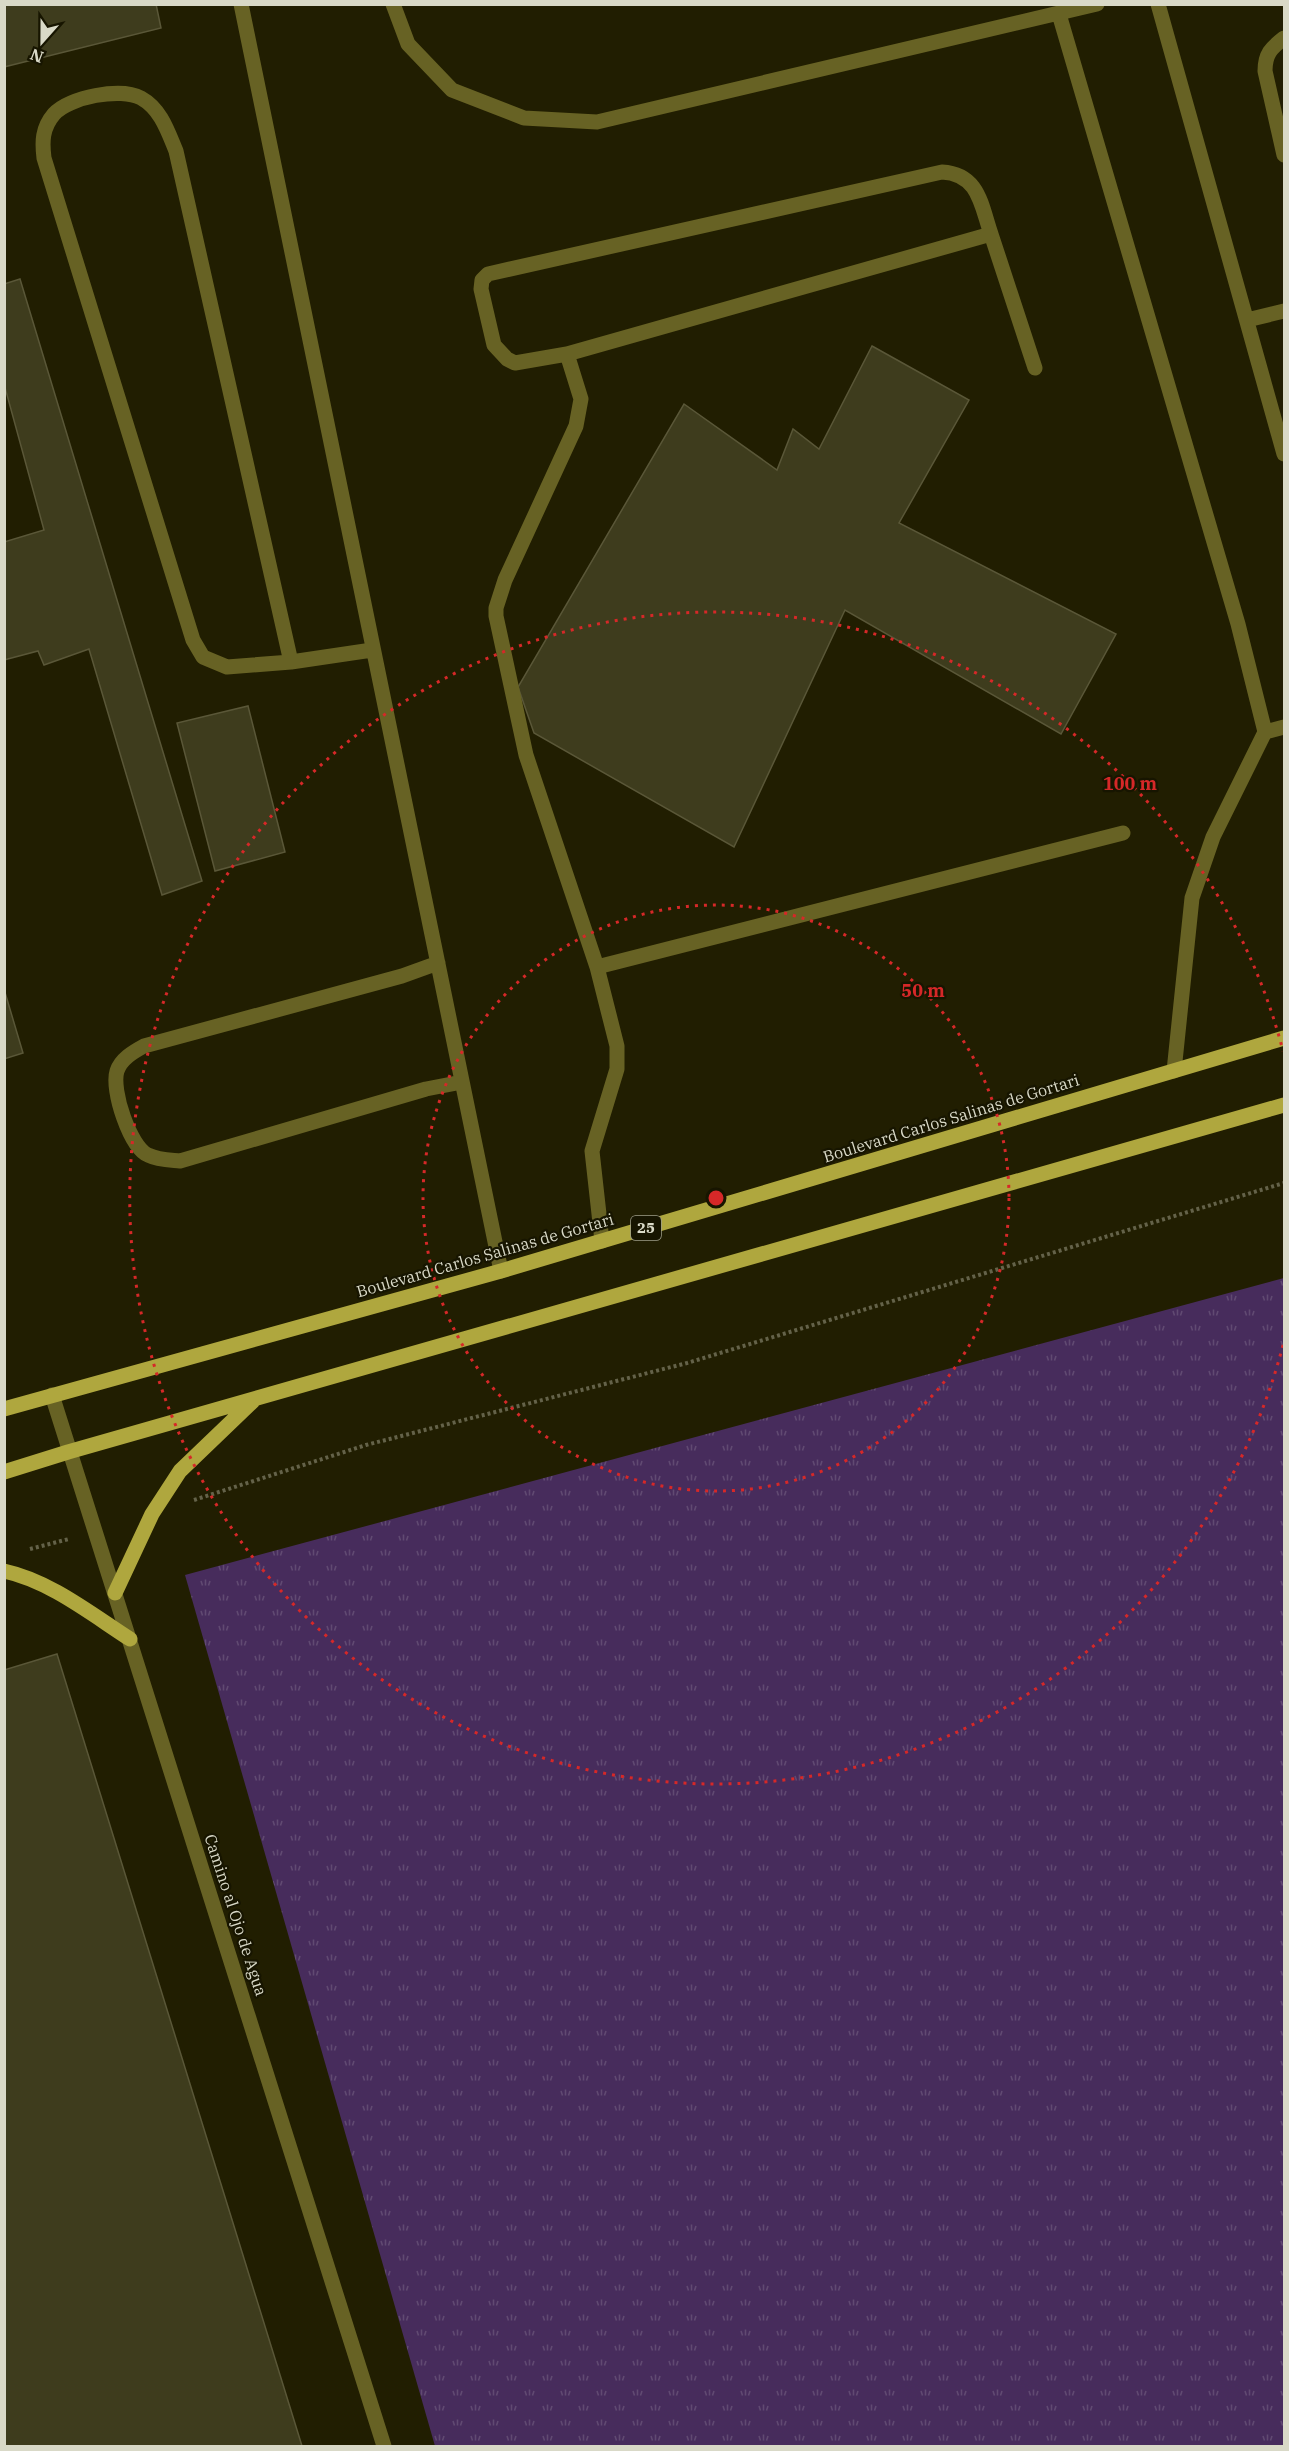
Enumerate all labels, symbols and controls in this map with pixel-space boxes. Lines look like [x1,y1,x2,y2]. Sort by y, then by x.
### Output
north arrow [12,12,72,72]
text: N [27,44,46,68]
text: 100 m [1103,772,1158,795]
text: 50 m [901,979,945,1002]
street label: Boulevard Carlos Salinas de Gortari [820,1069,1082,1167]
centre of rings [706,1188,726,1208]
street label: Boulevard Carlos Salinas de Gortari [354,1209,616,1301]
road number: 25 [631,1216,661,1240]
street label: Camino al Ojo de Agua [200,1832,272,1999]

